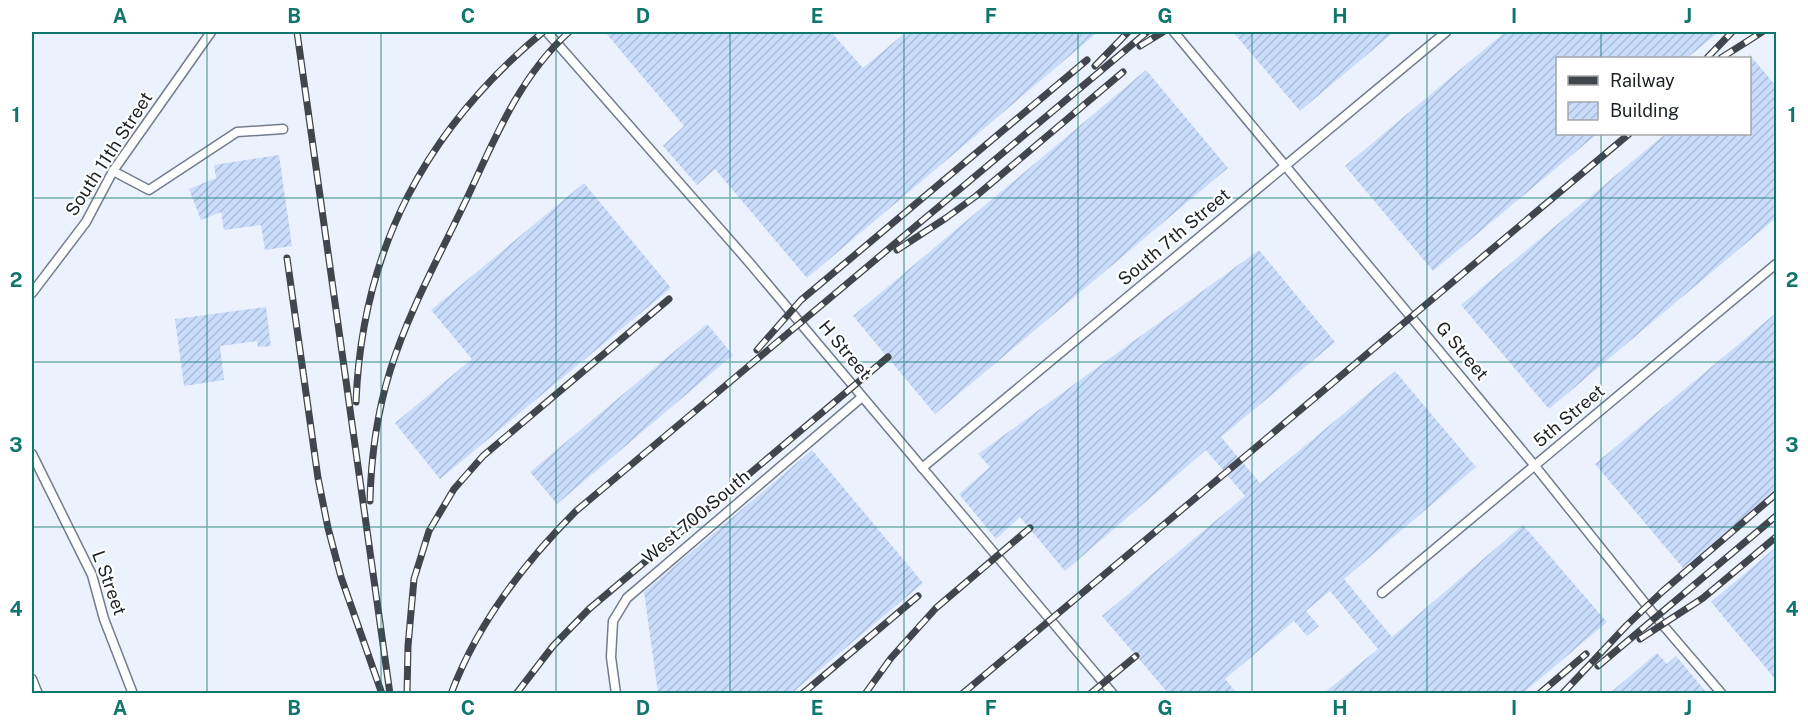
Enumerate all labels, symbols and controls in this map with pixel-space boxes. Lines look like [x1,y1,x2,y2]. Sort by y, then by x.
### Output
text: A [113,4,127,28]
text: B [287,4,301,28]
text: C [461,4,475,28]
text: D [636,4,650,28]
text: E [811,4,823,28]
text: F [985,4,997,28]
text: G [1157,4,1173,28]
text: H [1332,4,1348,28]
text: I [1511,4,1517,28]
text: J [1684,4,1692,28]
legend [1556,57,1751,135]
text: Railway [1610,70,1675,91]
street label: South 11th Street [61,88,156,220]
text: Building [1610,100,1679,121]
text: 1 [12,103,20,127]
text: 1 [1788,103,1796,127]
street label: South 7th Street [1113,184,1234,290]
text: 2 [10,268,22,292]
text: 2 [1786,268,1798,292]
street label: H Street [815,316,876,384]
street label: G Street [1432,317,1493,384]
street label: 5th Street [1529,380,1608,451]
text: 3 [9,433,23,457]
text: 3 [1785,433,1799,457]
street label: West 700 South [638,466,754,568]
street label: L Street [88,548,131,618]
text: 4 [9,597,23,621]
text: 4 [1785,597,1799,621]
text: A [113,696,127,720]
text: B [287,696,301,720]
text: C [461,696,475,720]
text: D [636,696,650,720]
text: E [811,696,823,720]
text: F [985,696,997,720]
text: G [1157,696,1173,720]
text: H [1332,696,1348,720]
text: I [1511,696,1517,720]
text: J [1684,696,1692,720]

